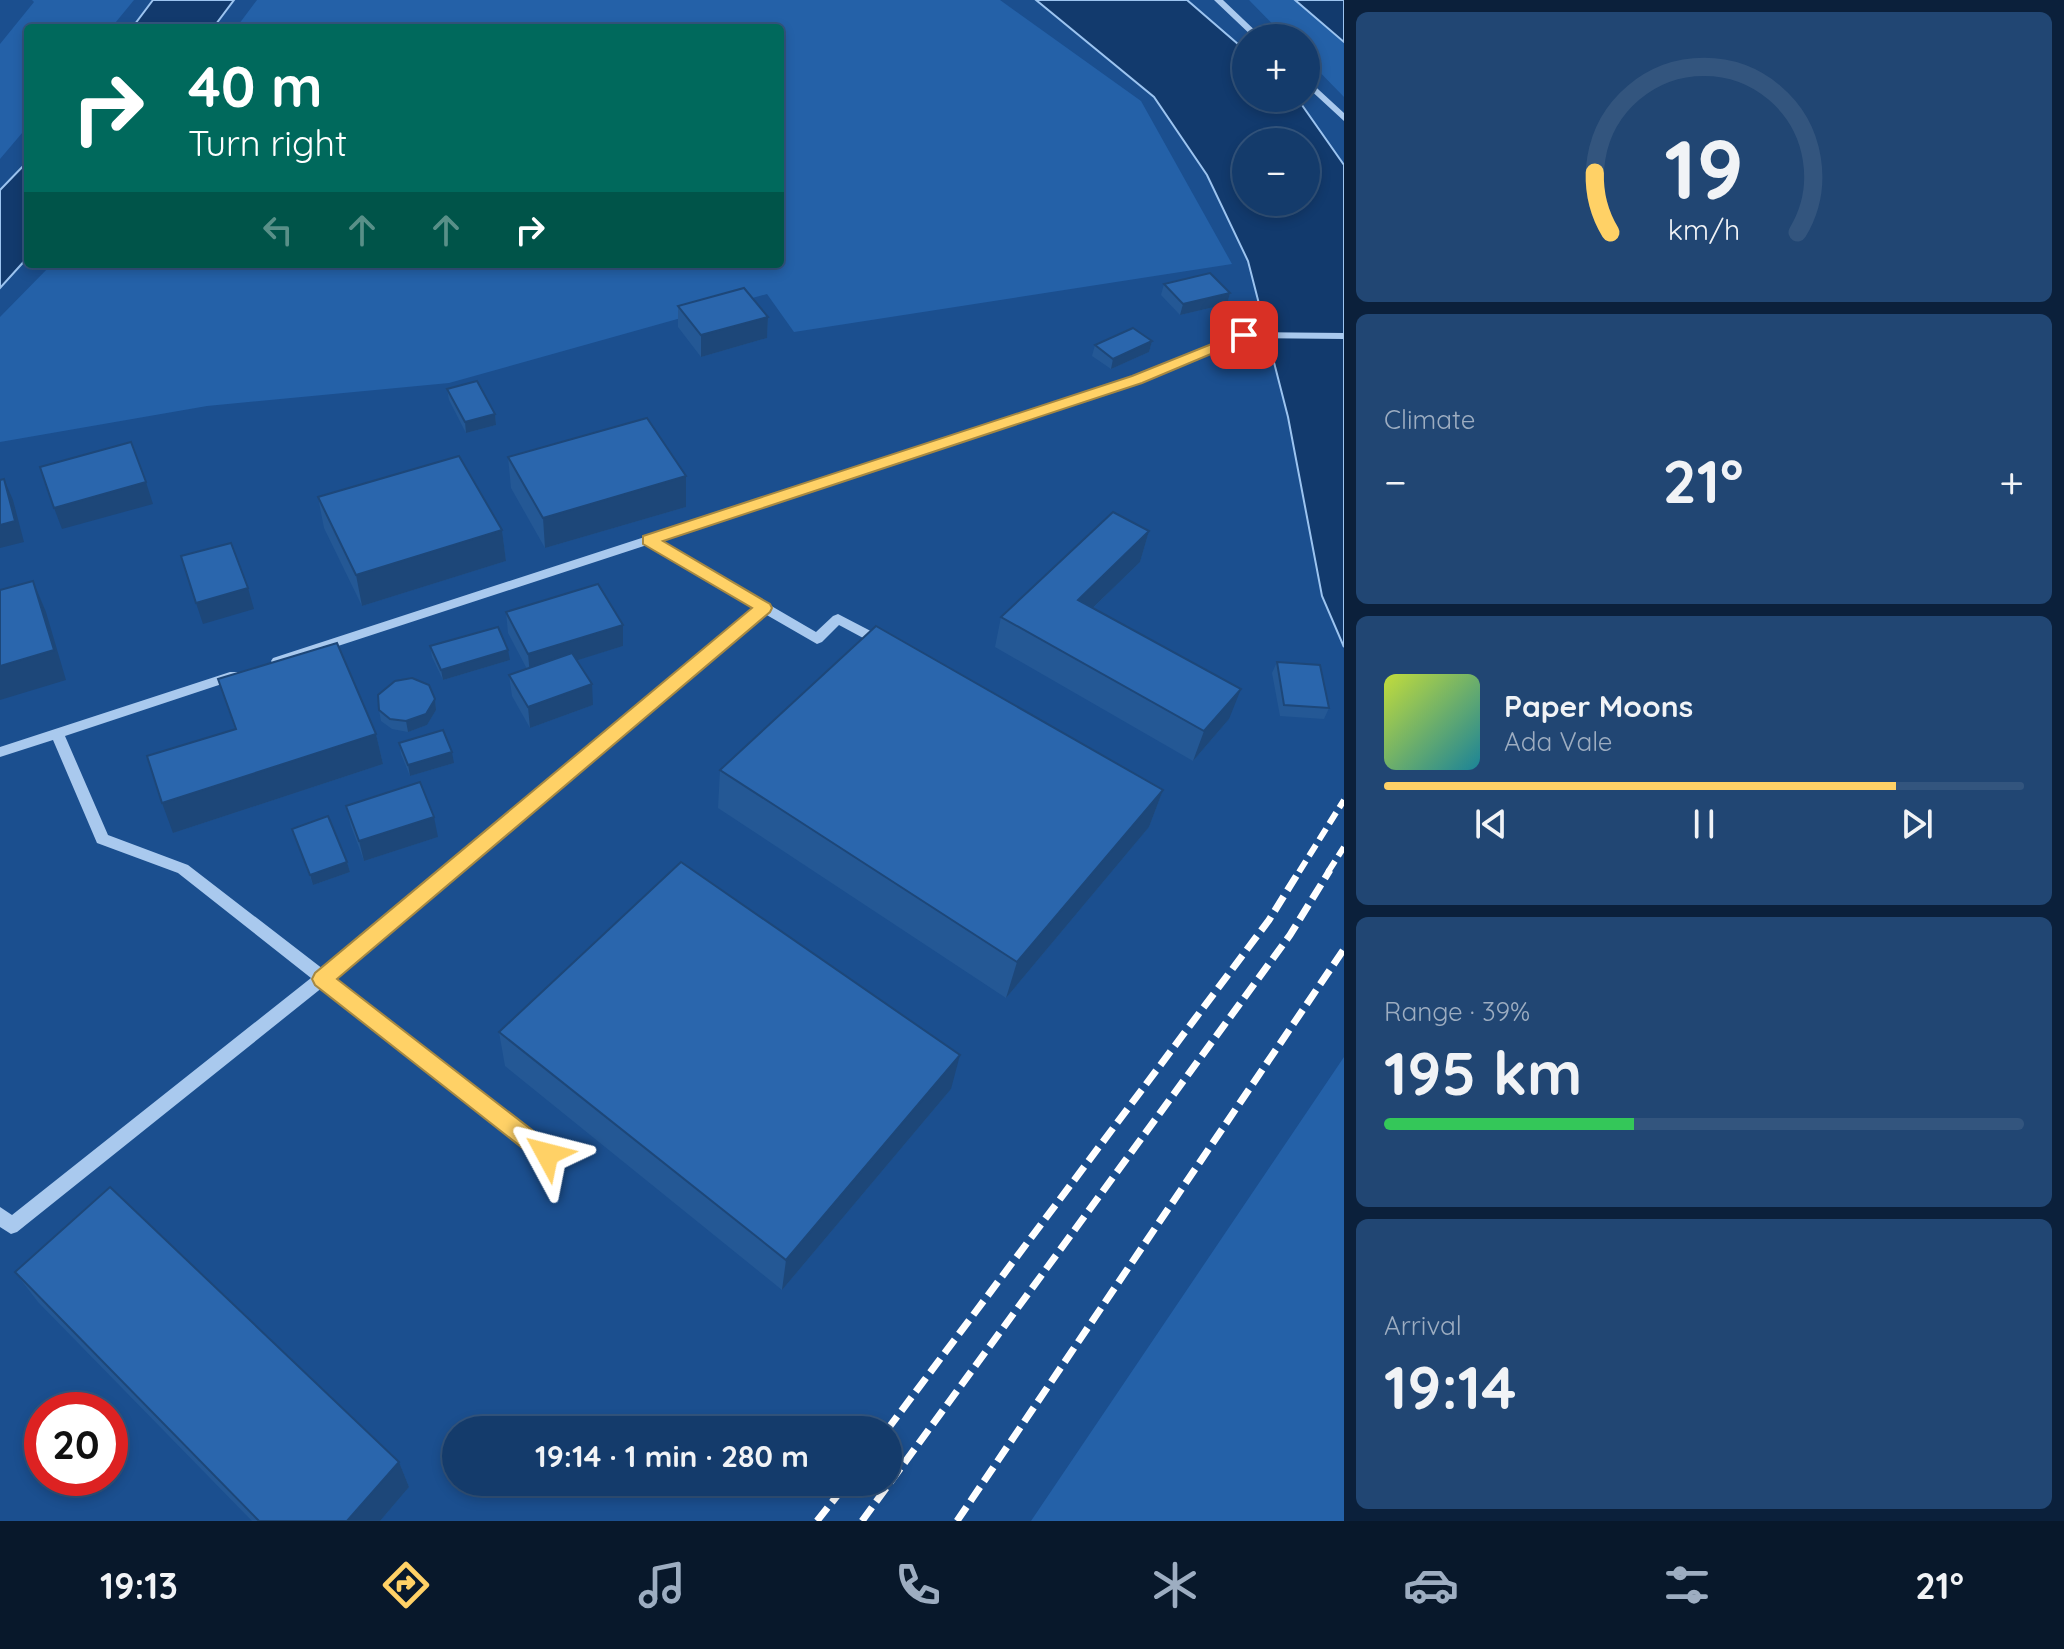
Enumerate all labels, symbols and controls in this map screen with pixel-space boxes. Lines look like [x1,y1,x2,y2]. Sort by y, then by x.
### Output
map controls [1232,24,1320,216]
button: + [1232,24,1320,112]
text: 40 m [188,51,323,121]
icon: right [56,56,160,160]
text: 19 [1664,115,1744,219]
text: Turn right [188,120,347,165]
button: − [1232,128,1320,216]
icon: left [256,208,300,252]
icon: ahead [340,208,384,252]
icon: ahead [424,208,468,252]
icon: right [508,208,552,252]
text: km/h [1668,211,1740,247]
pin [1210,301,1278,369]
icon: arrive [1222,313,1266,357]
text: Climate [1384,403,1475,436]
text: 21° [1663,443,1744,518]
text: − [1384,454,1407,509]
text: + [1999,454,2024,509]
text: Paper Moons [1504,687,1693,725]
text: Ada Vale [1504,725,1613,758]
icon: previous [1469,802,1513,846]
icon: pause [1682,802,1726,846]
icon: next [1895,802,1939,846]
text: Range · 39% [1384,995,1530,1028]
text: 195 km [1384,1035,1582,1110]
position arrow [505,1112,589,1196]
text: Arrival [1384,1309,1462,1342]
text: 19:14 [1384,1349,1516,1424]
speed limit sign: 20 [24,1392,128,1496]
text: 19:14 · 1 min · 280 m [535,1437,809,1475]
icon: directions [378,1557,434,1613]
icon: music [634,1557,690,1613]
icon: phone [890,1557,946,1613]
icon: climate [1147,1557,1203,1613]
icon: car [1403,1557,1459,1613]
icon: filters [1659,1557,1715,1613]
text: 19:13 [100,1563,178,1608]
text: 21° [1915,1563,1964,1608]

